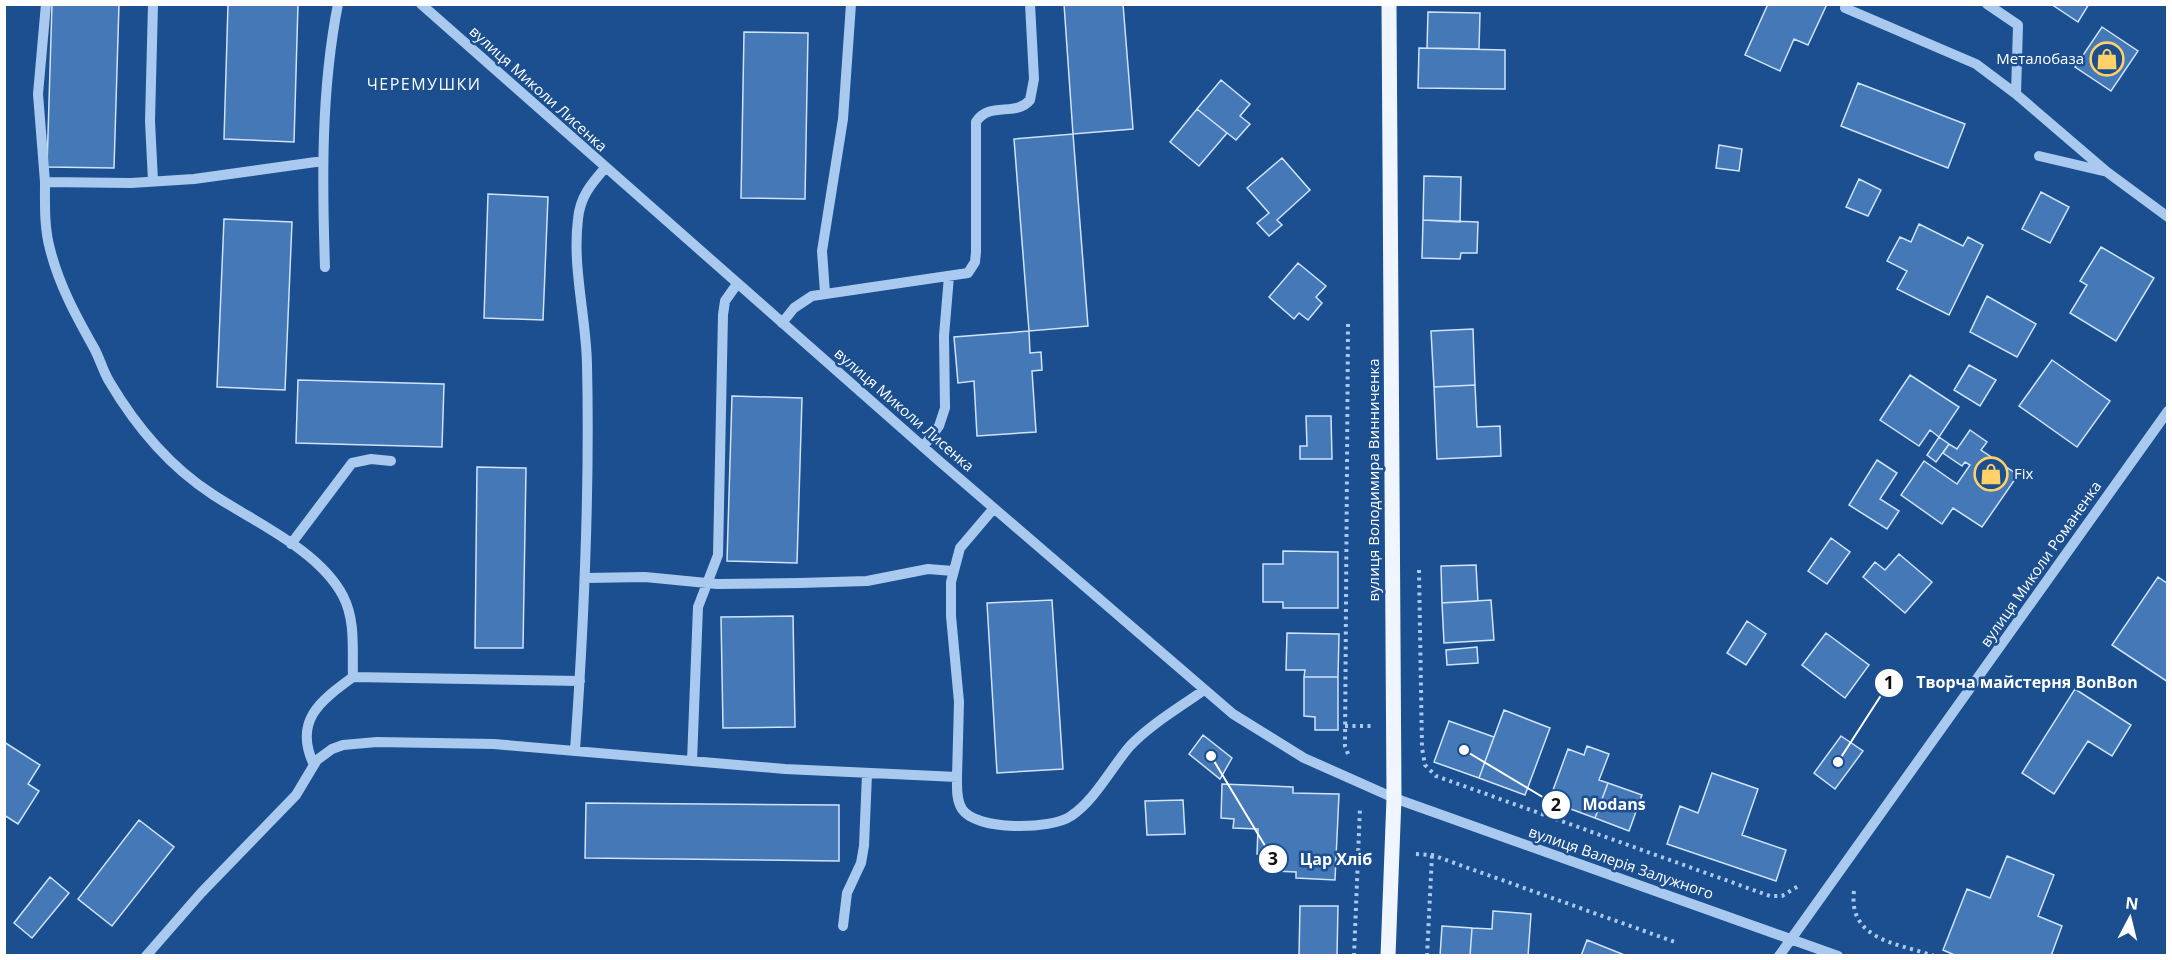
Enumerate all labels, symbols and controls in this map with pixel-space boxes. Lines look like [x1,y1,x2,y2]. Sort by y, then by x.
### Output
street label: вулиця Миколи Лисенка [465,21,612,156]
shop icon: Металобаза [2089,41,2125,77]
place label: Металобаза [1996,48,2084,68]
district label: ЧЕРЕМУШКИ [367,73,481,95]
street label: вулиця Миколи Лисенка [831,343,979,475]
street label: вулиця Володимира Винниченка [1363,358,1383,602]
shop icon: Fix [1973,456,2009,492]
place label: Fix [2014,463,2034,483]
street label: вулиця Миколи Романенка [1975,476,2105,650]
callout: Творча майстерня BonBon [1874,666,2150,700]
text: 1 [1884,670,1894,694]
text: Творча майстерня BonBon [1916,671,2138,693]
callout: Modans [1541,788,1658,822]
text: 2 [1551,792,1561,816]
text: Modans [1582,793,1646,815]
street label: вулиця Валерія Залужного [1526,821,1716,903]
callout: Цар Хліб [1258,842,1384,876]
text: 3 [1268,846,1278,870]
text: Цар Хліб [1300,848,1372,870]
north arrow [2100,888,2160,948]
text: N [2124,891,2140,915]

